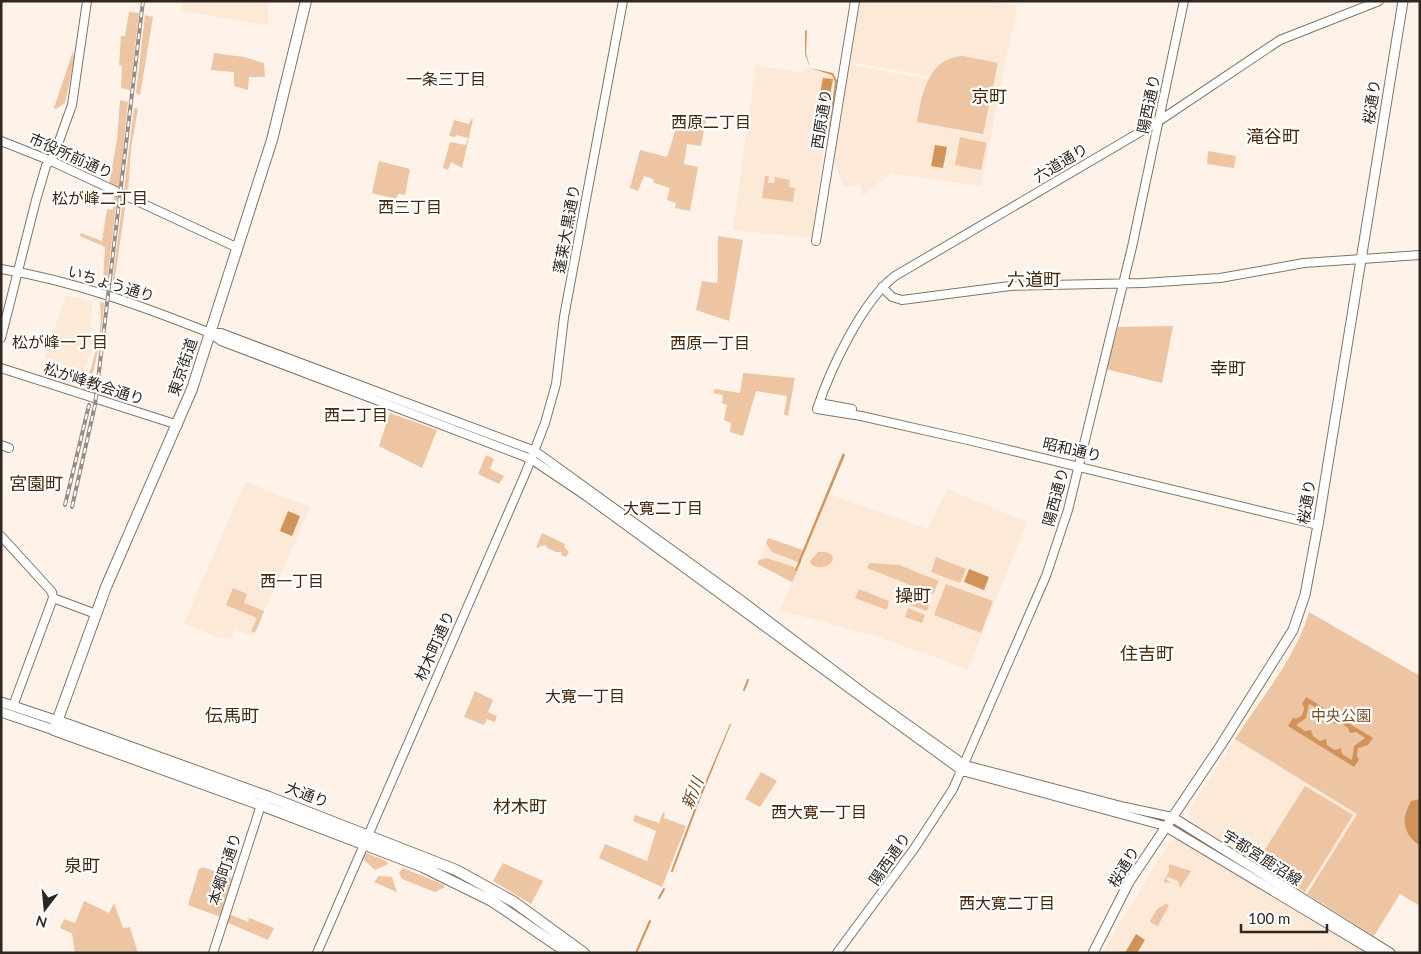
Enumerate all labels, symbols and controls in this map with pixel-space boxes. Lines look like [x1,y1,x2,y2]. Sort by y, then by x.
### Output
district label: 一条三丁目 [406,69,486,88]
street label: 陽西通り [1133,73,1163,135]
street label: 桜通り [1359,78,1383,125]
district label: 京町 [971,85,1007,107]
street label: 西原通り [807,88,835,150]
district label: 西原二丁目 [671,112,751,131]
district label: 滝谷町 [1246,125,1300,147]
street label: 市役所前通り [27,129,116,182]
street label: 六道通り [1030,139,1091,185]
street label: 蓬莱大黒通り [549,183,583,275]
district label: 松が峰二丁目 [52,188,148,207]
district label: 西三丁目 [378,197,442,216]
street label: いちょう通り [66,261,157,305]
district label: 六道町 [1007,268,1061,290]
district label: 松が峰一丁目 [12,332,108,351]
district label: 西原一丁目 [670,333,750,352]
street label: 東京街道 [164,335,200,398]
district label: 幸町 [1210,357,1246,379]
street label: 松が峰教会通り [42,358,147,408]
district label: 西二丁目 [324,405,388,424]
street label: 昭和通り [1041,434,1103,465]
street label: 陽西通り [1039,465,1071,528]
district label: 宮園町 [9,472,63,494]
street label: 桜通り [1294,478,1318,525]
district label: 大寛二丁目 [623,498,703,517]
district label: 西一丁目 [260,571,324,590]
district label: 操町 [895,584,931,606]
street label: 材木町通り [411,608,458,684]
district label: 住吉町 [1120,642,1174,664]
district label: 大寛一丁目 [545,686,625,705]
district label: 伝馬町 [205,704,259,726]
park label: 中央公園 [1311,706,1371,724]
water label: 新川 [677,773,707,811]
street label: 大通り [283,778,332,811]
district label: 材木町 [493,795,547,817]
district label: 西大寛一丁目 [771,802,867,821]
street label: 宇都宮鹿沼線 [1220,826,1305,889]
street label: 陽西通り [865,829,914,888]
street label: 本郷町通り [204,830,244,907]
street label: 桜通り [1104,843,1142,890]
district label: 泉町 [64,854,100,876]
north arrow [20,884,70,934]
district label: 西大寛二丁目 [959,893,1055,912]
scale bar [1241,902,1327,934]
text: 100 m [1248,909,1290,927]
text: N [34,912,49,932]

